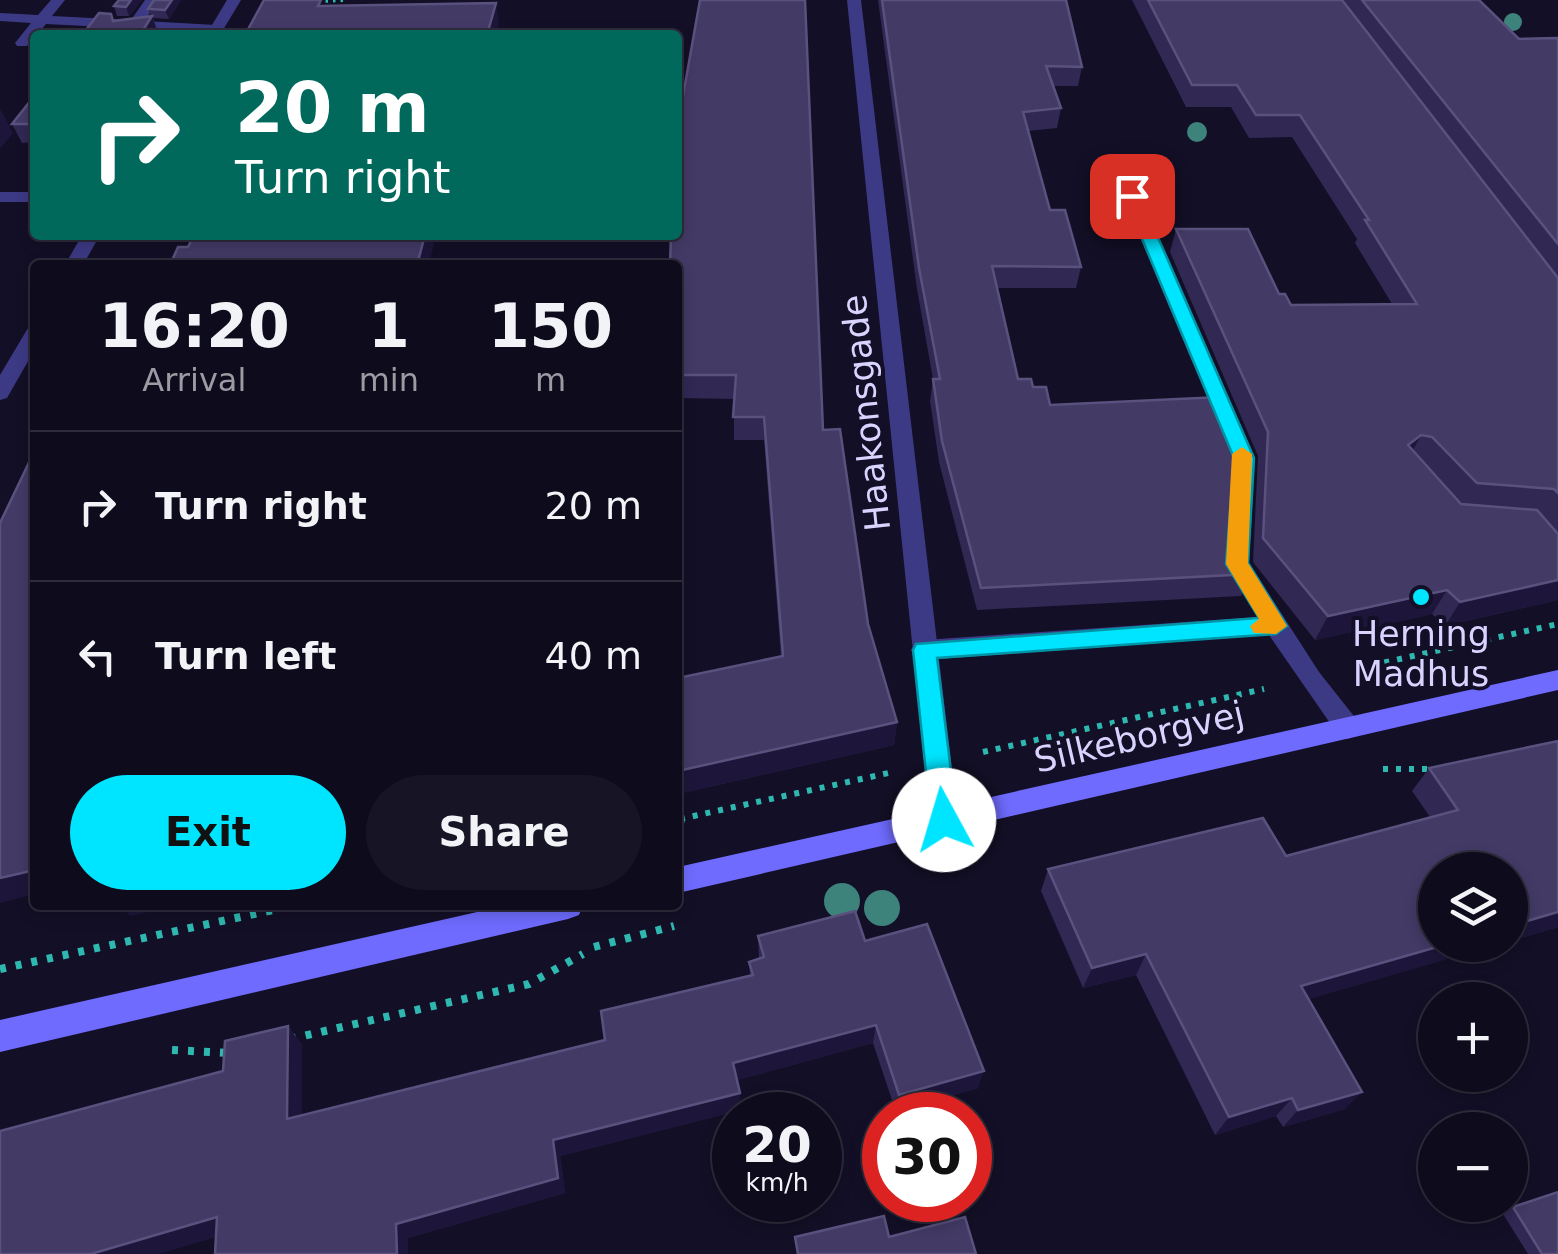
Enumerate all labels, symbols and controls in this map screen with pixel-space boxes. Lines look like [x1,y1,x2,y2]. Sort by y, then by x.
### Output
text: 20 m [235,67,430,149]
icon: right [70,70,200,200]
text: Turn right [235,151,450,204]
pin [1090,154,1175,239]
icon: arrive [1105,169,1160,224]
text: 16:20 [99,291,290,361]
text: 1 [368,291,410,361]
text: 150 [488,291,613,361]
street label: Haakonsgade [834,293,898,533]
text: Arrival [142,361,246,399]
text: min [359,361,419,399]
text: m [535,361,566,399]
icon: right [70,479,125,534]
text: Turn right [155,484,367,528]
text: 20 m [545,484,642,528]
marker: Herning Madhus [1410,586,1432,608]
place label: Herning Madhus [1352,614,1490,694]
icon: left [70,629,125,684]
text: Turn left [155,634,336,678]
text: 40 m [545,634,642,678]
street label: Silkeborgvej [1030,693,1248,781]
position arrow [892,768,996,872]
button: Exit [70,775,346,890]
button: Share [366,775,642,890]
map controls [1418,852,1528,1222]
button: layers [1418,852,1528,962]
button: + [1418,982,1528,1092]
speed limit sign: 30 [862,1092,992,1222]
button: − [1418,1112,1528,1222]
text: 20 [742,1116,812,1174]
text: km/h [745,1168,809,1197]

